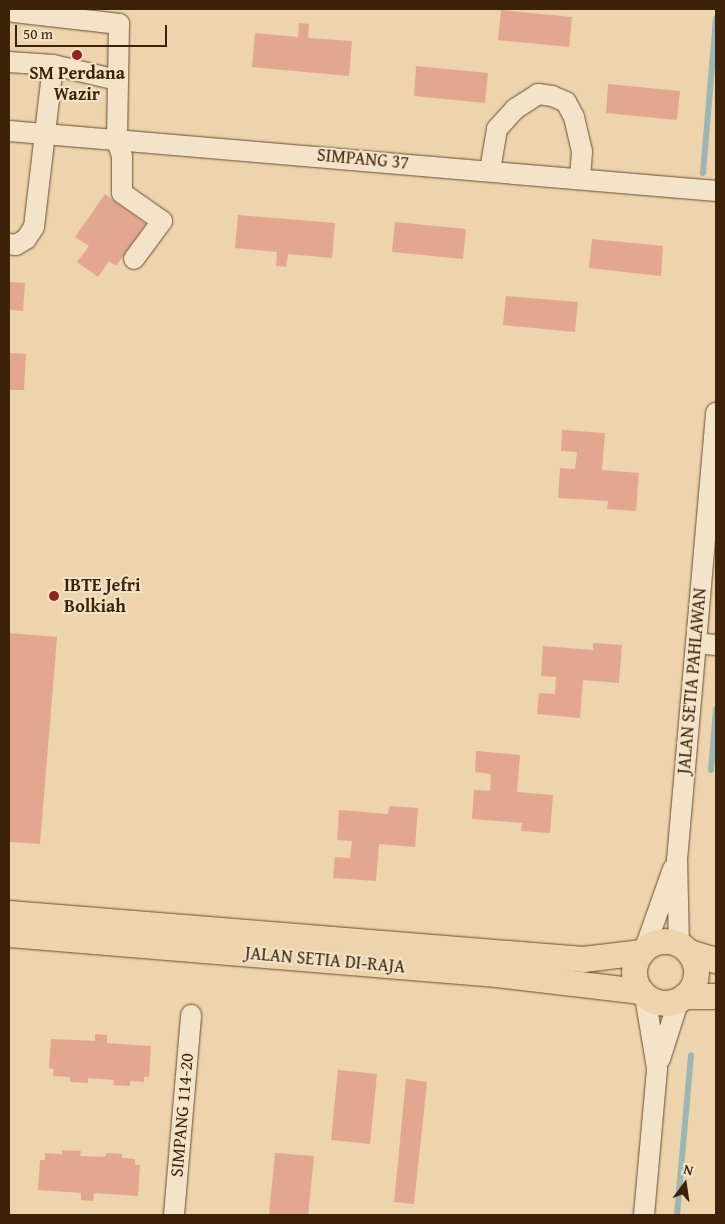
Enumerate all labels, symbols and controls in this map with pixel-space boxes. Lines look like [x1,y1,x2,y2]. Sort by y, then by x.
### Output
scale bar [18,15,170,47]
text: 50 m [23,23,53,44]
marker: SM Perdana Wazir [71,49,83,61]
place label: SM Perdana Wazir [29,63,125,106]
street label: SIMPANG 37 [316,144,410,174]
place label: IBTE Jefri Bolkiah [64,575,141,618]
street label: JALAN SETIA PAHLAWAN [673,587,711,775]
marker: IBTE Jefri Bolkiah [48,590,60,602]
street label: JALAN SETIA DI-RAJA [244,942,406,978]
street label: SIMPANG 114-20 [166,1052,198,1178]
north arrow [660,1159,710,1209]
text: N [682,1159,696,1180]

